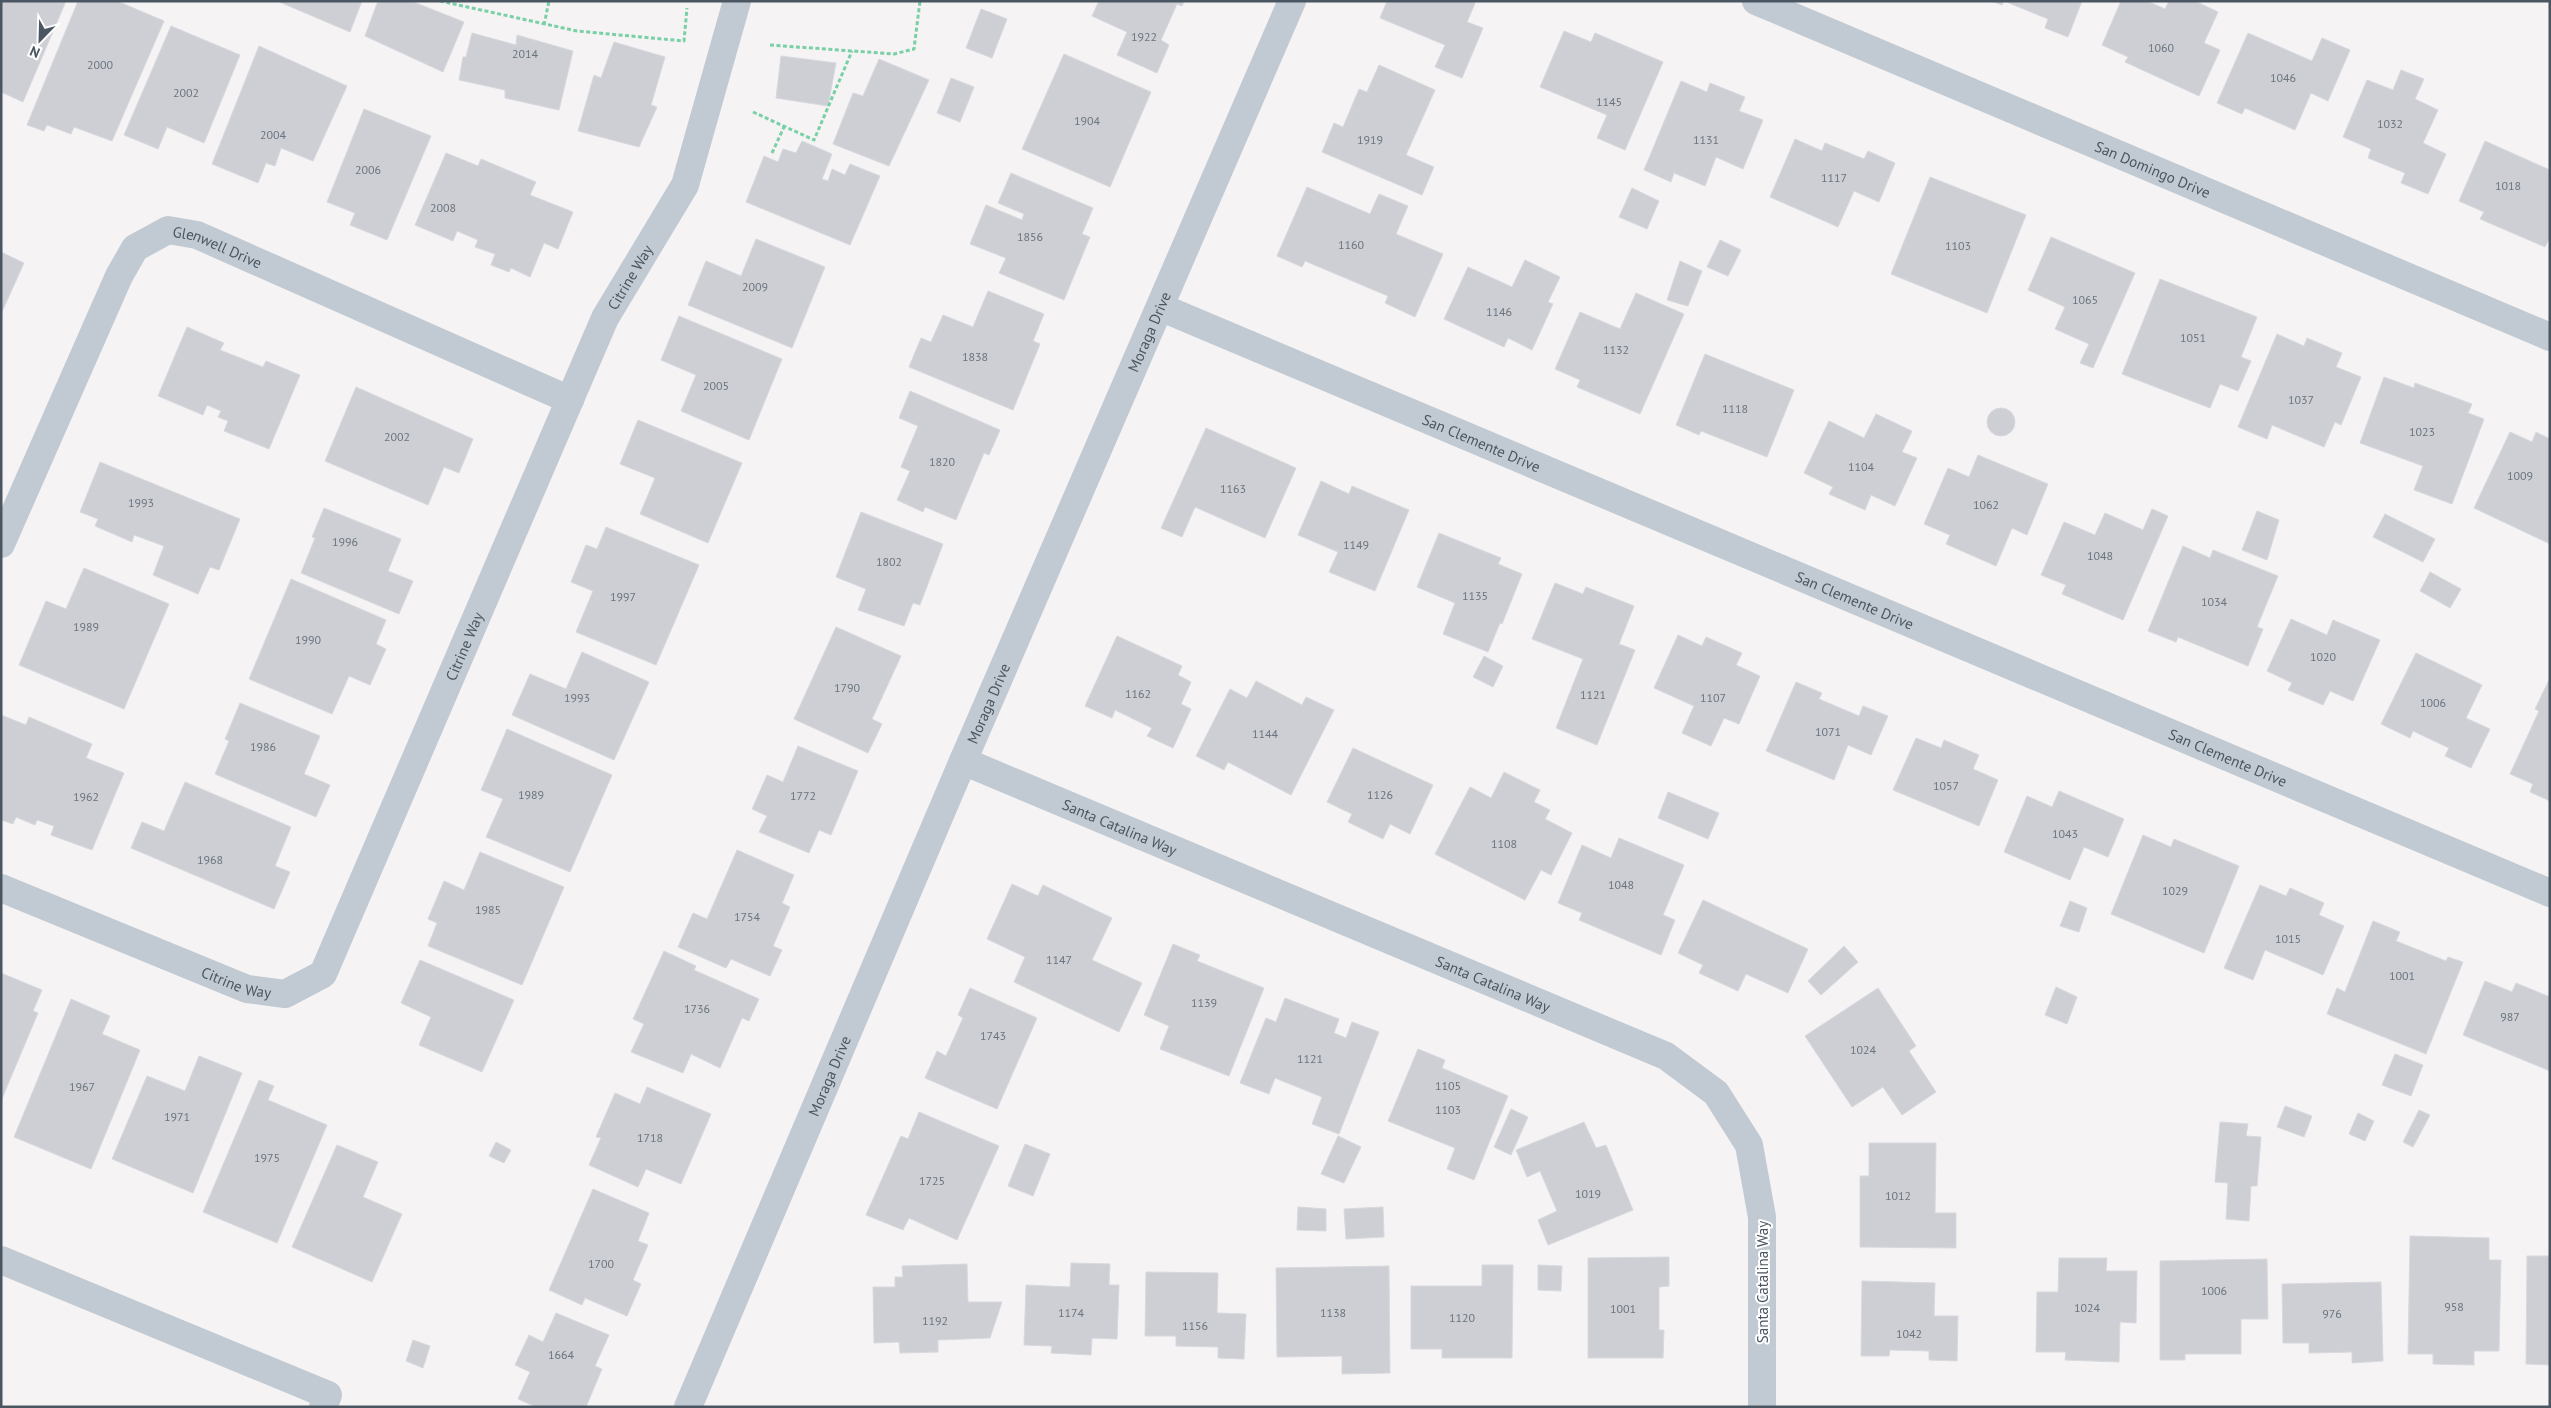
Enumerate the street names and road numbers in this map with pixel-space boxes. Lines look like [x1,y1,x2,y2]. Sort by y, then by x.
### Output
street label: San Domingo Drive [2092,136,2214,202]
street label: Glenwell Drive [171,222,265,272]
street label: Citrine Way [603,241,656,313]
street label: Moraga Drive [1123,289,1175,375]
street label: San Clemente Drive [1420,409,1544,476]
street label: San Clemente Drive [1793,567,1917,633]
street label: Citrine Way [441,609,487,683]
street label: Moraga Drive [962,660,1014,746]
street label: San Clemente Drive [2166,724,2290,791]
street label: Santa Catalina Way [1060,794,1180,859]
street label: Santa Catalina Way [1433,951,1553,1016]
street label: Citrine Way [199,962,272,1002]
street label: Moraga Drive [803,1033,855,1119]
street label: Santa Catalina Way [1753,1221,1772,1343]

